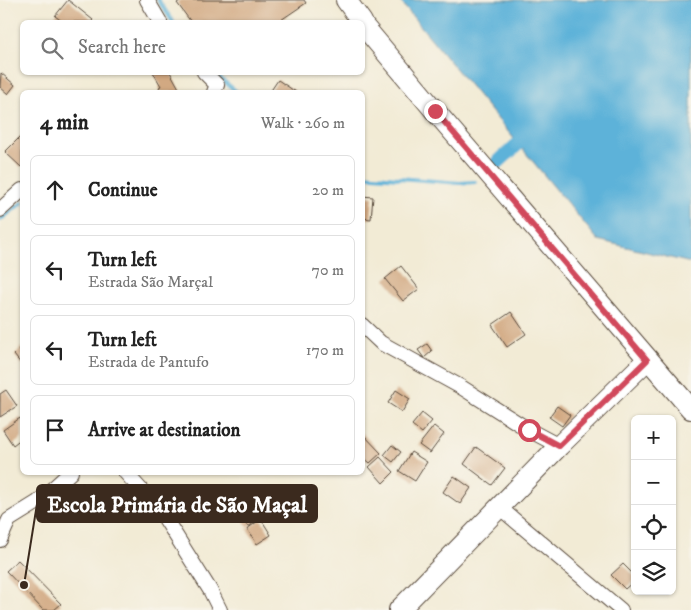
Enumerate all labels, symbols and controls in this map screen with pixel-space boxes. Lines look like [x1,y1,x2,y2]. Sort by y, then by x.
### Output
search box [20,20,365,75]
icon: search [38,34,66,62]
text: Search here [78,36,166,59]
route end [424,100,447,123]
text: 4 min [40,110,89,136]
text: Walk · 260 m [261,113,345,133]
icon: ahead [41,176,69,204]
text: Continue [88,179,158,202]
text: 20 m [312,180,344,200]
text: Turn left [88,249,157,272]
icon: left [41,256,69,284]
text: 70 m [312,260,344,280]
text: Estrada São Marçal [88,272,213,292]
text: Turn left [88,329,157,352]
icon: left [41,336,69,364]
text: 170 m [306,340,344,360]
text: Estrada de Pantufo [88,352,209,372]
map controls [631,415,676,595]
button: + [631,415,676,460]
icon: arrive [41,416,69,444]
text: Arrive at destination [88,419,240,442]
route start [518,419,541,442]
button: − [631,460,676,505]
callout: Escola Primária de São Maçal [37,485,317,522]
text: Escola Primária de São Maçal [47,492,307,519]
button: locate [631,505,676,550]
button: layers [631,550,676,595]

